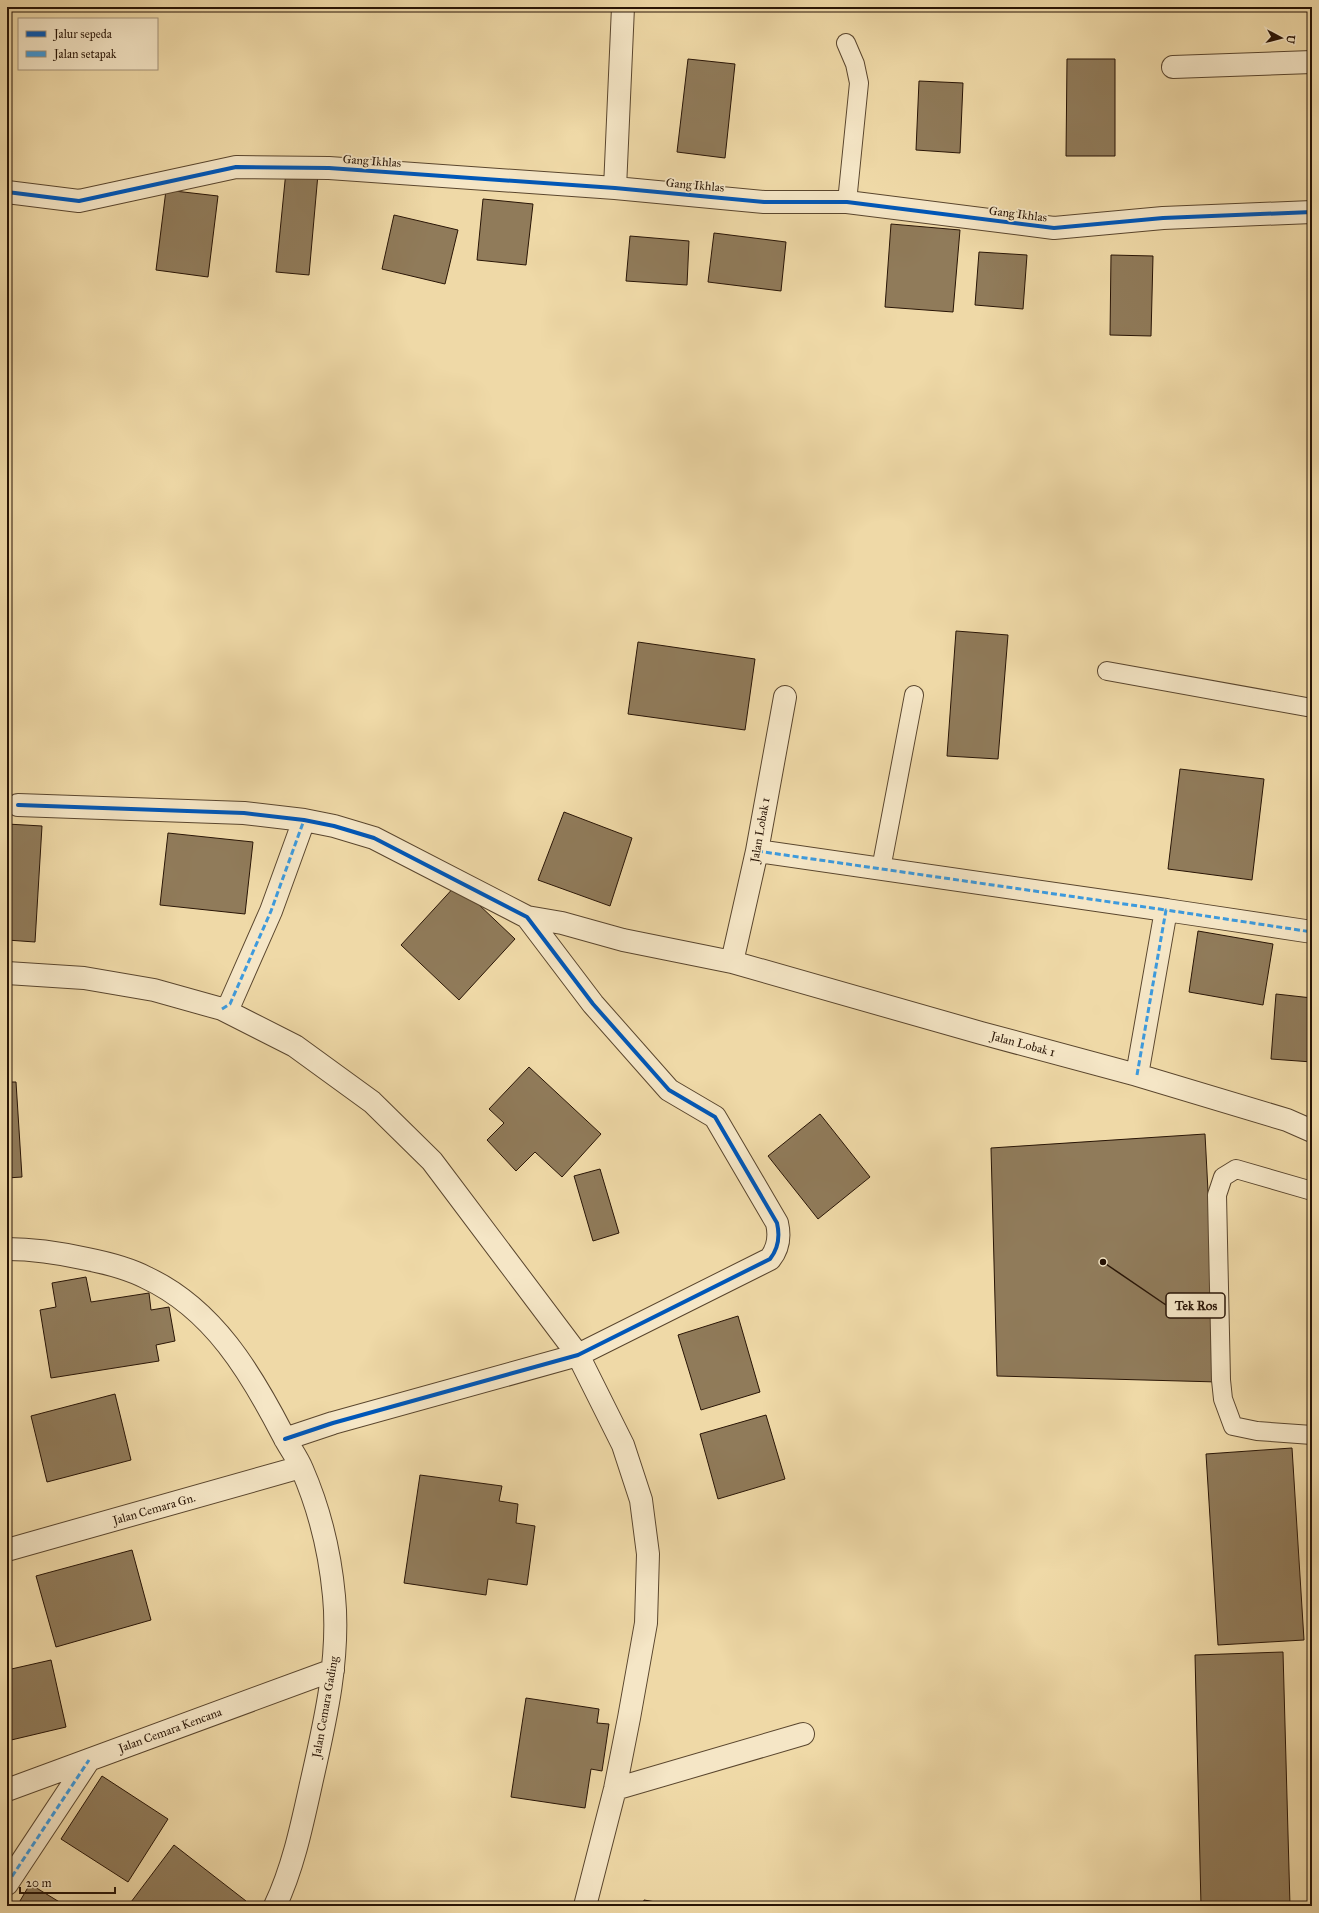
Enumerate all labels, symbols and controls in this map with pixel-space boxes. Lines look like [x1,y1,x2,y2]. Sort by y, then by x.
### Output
legend [18,18,158,70]
north arrow [1261,18,1301,58]
text: Jalur sepeda [52,27,113,42]
text: U [1283,34,1297,45]
text: Jalan setapak [52,47,117,62]
street label: Gang Ikhlas [342,152,402,171]
street label: Gang Ikhlas [665,175,725,196]
street label: Gang Ikhlas [988,203,1048,226]
street label: Jalan Lobak 1 [747,796,774,866]
street label: Jalan Lobak 1 [987,1028,1057,1060]
callout: Tek Ros [1166,1293,1225,1318]
text: Tek Ros [1174,1298,1217,1314]
street label: Jalan Cemara Gn. [109,1491,197,1529]
street label: Jalan Cemara Gading [309,1655,342,1761]
street label: Jalan Cemara Kencana [114,1704,225,1757]
scale bar [20,1869,115,1895]
text: 20 m [26,1876,52,1890]

